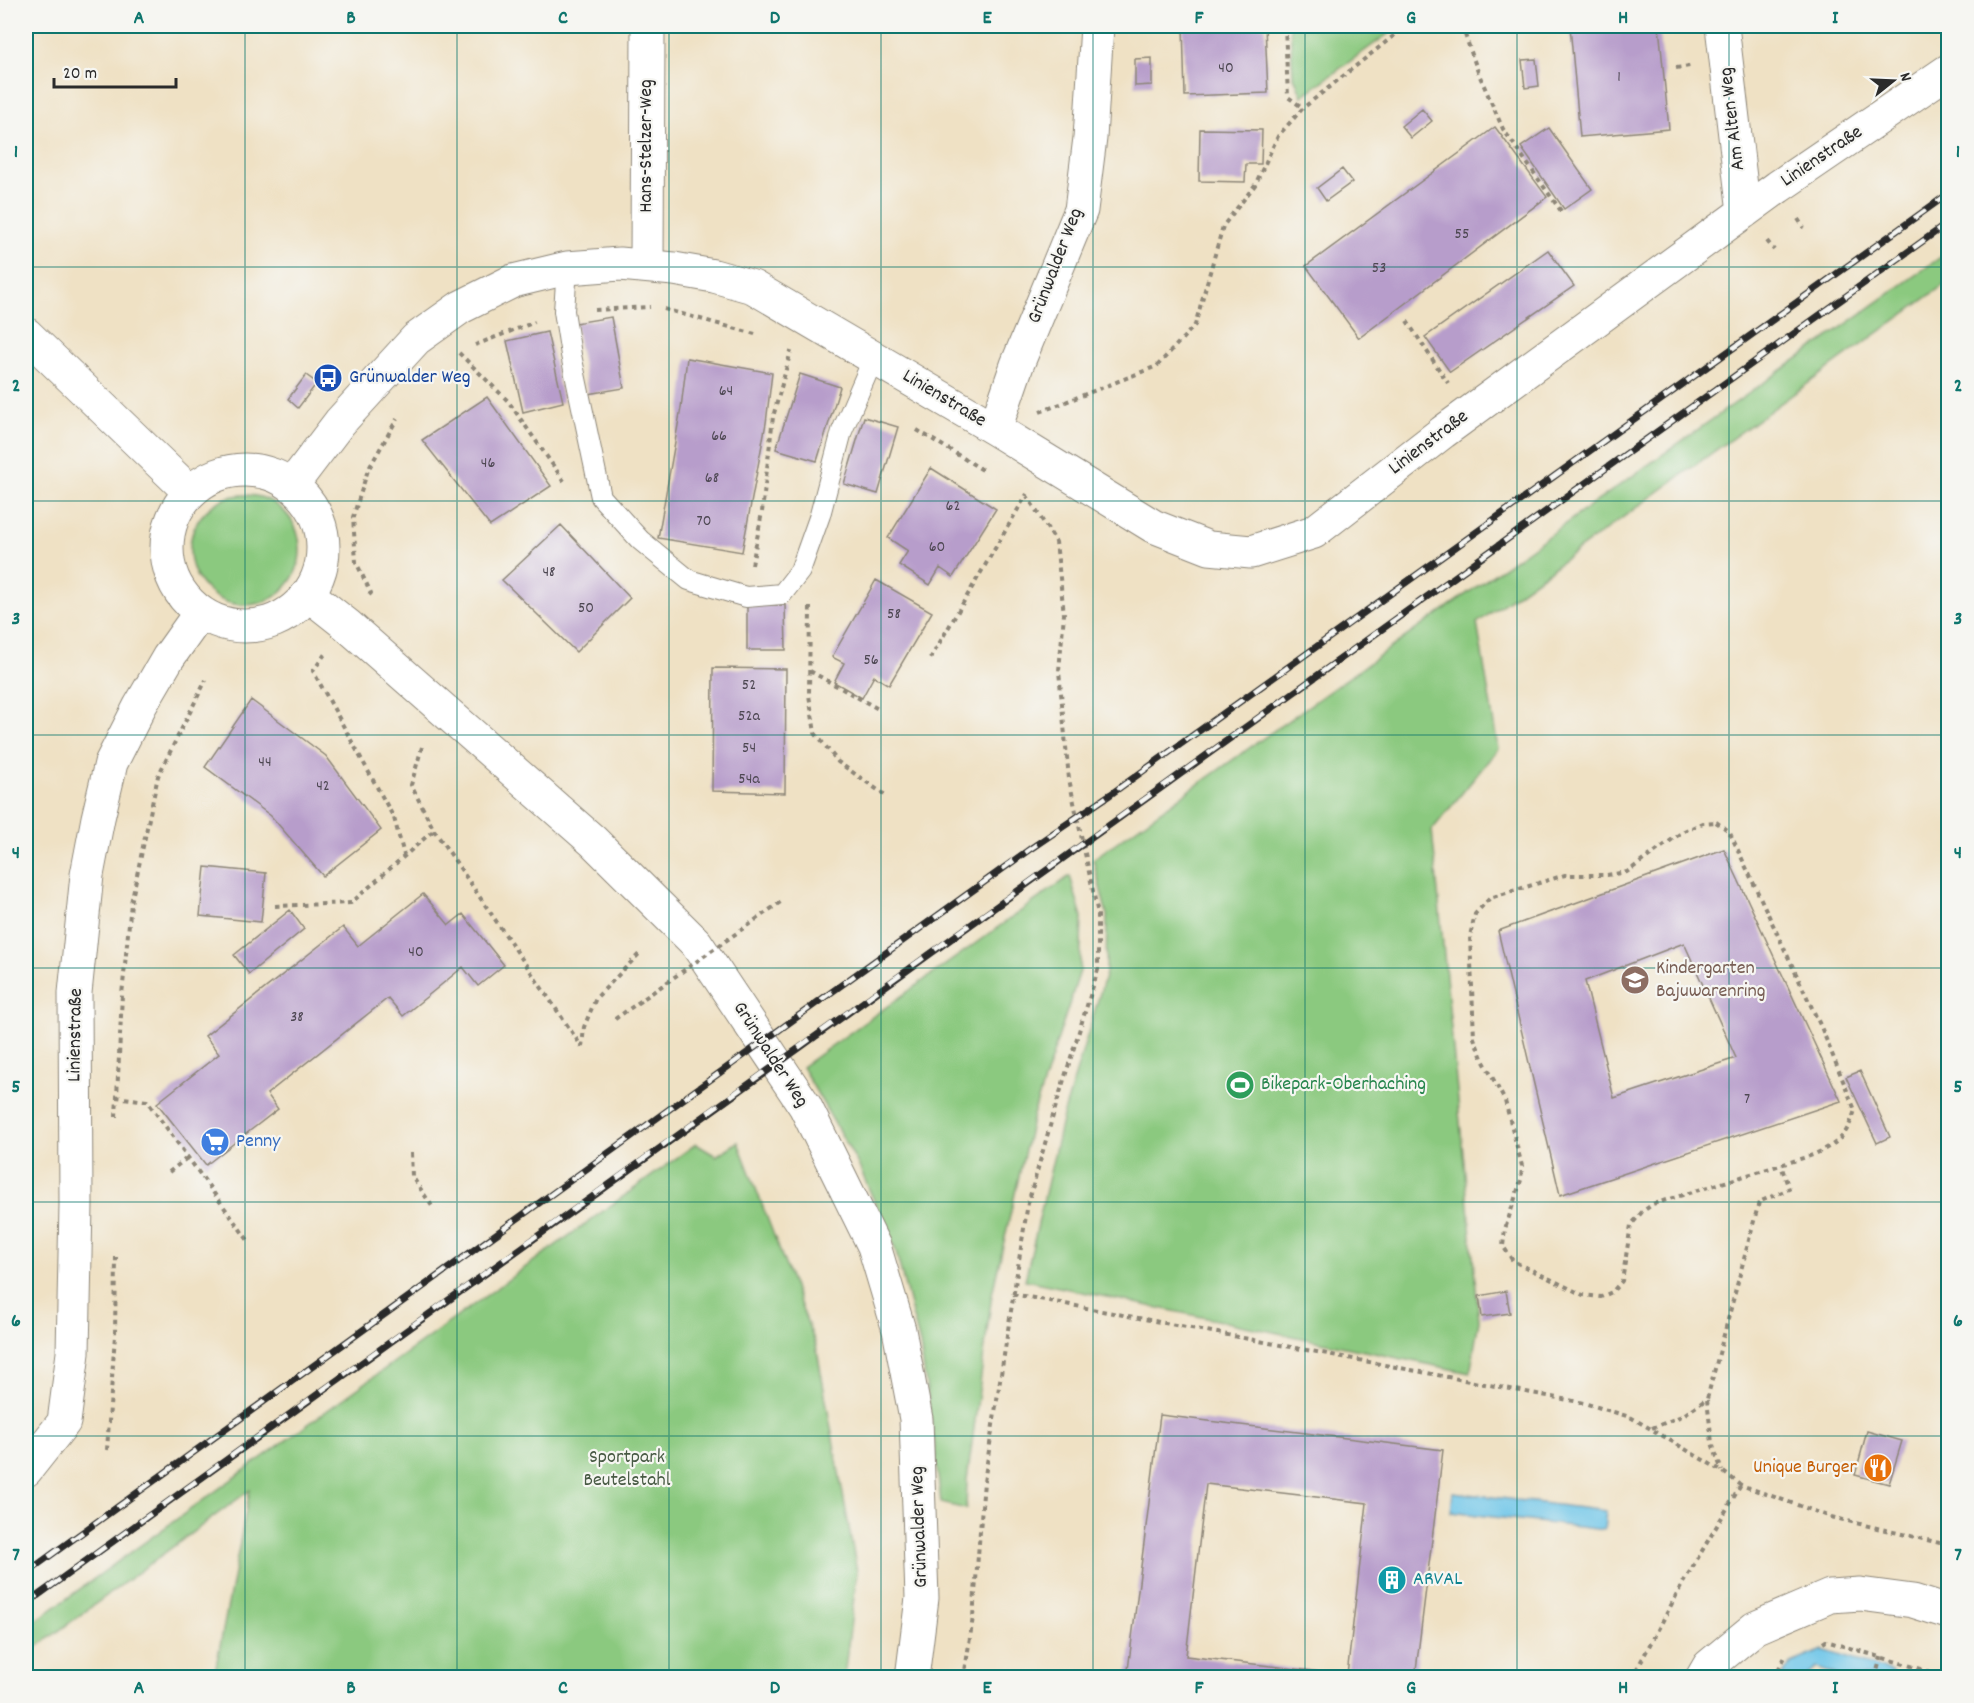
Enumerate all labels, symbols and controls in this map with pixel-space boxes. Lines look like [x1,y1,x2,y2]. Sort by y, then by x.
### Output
text: A [134,5,145,33]
text: B [346,5,356,33]
text: C [558,5,568,33]
text: D [770,5,781,33]
text: E [982,5,992,33]
text: F [1195,5,1205,33]
text: G [1406,5,1416,33]
text: H [1618,5,1628,33]
text: I [1832,5,1839,33]
scale bar [54,51,176,89]
north arrow [1863,51,1923,111]
house number: 40 [1218,57,1234,80]
text: 20 m [63,62,97,87]
house number: 1 [1617,66,1621,89]
street label: Am Alten Weg [1713,66,1753,172]
text: N [1893,70,1917,85]
street label: Hans-Stelzer-Weg [633,79,661,213]
street label: Linienstraße [1775,119,1869,195]
text: 1 [14,139,18,167]
text: 1 [1956,139,1960,167]
street label: Grünwalder Weg [1021,204,1091,328]
house number: 55 [1455,223,1469,246]
house number: 53 [1372,257,1386,280]
bus stop icon: Grünwalder Weg [312,362,344,394]
street label: Linienstraße [897,363,992,435]
place label: Grünwalder Weg [349,364,471,392]
text: 2 [12,373,20,401]
text: 2 [1954,373,1962,401]
house number: 64 [719,380,733,403]
street label: Linienstraße [1383,404,1475,482]
house number: 66 [711,425,727,448]
house number: 46 [481,452,495,475]
house number: 68 [705,467,719,490]
house number: 62 [946,495,960,518]
house number: 70 [697,510,711,533]
house number: 60 [929,536,945,559]
house number: 48 [542,561,556,584]
house number: 50 [578,597,594,620]
house number: 58 [887,603,901,626]
text: 3 [12,606,20,634]
text: 3 [1954,606,1962,634]
house number: 56 [863,649,879,672]
house number: 52 [742,674,756,697]
house number: 52a [738,705,760,728]
house number: 54 [742,737,756,760]
house number: 44 [258,751,272,774]
house number: 54a [738,768,760,791]
house number: 42 [316,775,330,798]
text: 4 [12,840,20,868]
text: 4 [1954,840,1962,868]
house number: 40 [408,941,424,964]
place label: Kindergarten Bajuwarenring [1656,955,1766,1006]
school or university icon: Kindergarten Bajuwarenring [1619,964,1651,996]
street label: Linienstraße [61,988,91,1082]
street label: Grünwalder Weg [725,996,815,1114]
house number: 38 [290,1006,304,1029]
sports icon: Bikepark-Oberhaching [1224,1069,1256,1101]
place label: Bikepark-Oberhaching [1261,1071,1426,1099]
text: 5 [11,1074,21,1102]
text: 5 [1953,1074,1963,1102]
house number: 7 [1744,1088,1750,1111]
supermarket icon: Penny [199,1126,231,1158]
place label: Penny [236,1128,281,1156]
text: 6 [11,1308,21,1336]
text: 6 [1953,1308,1963,1336]
park label: Sportpark Beutelstahl [584,1444,671,1495]
restaurant icon: Unique Burger [1862,1452,1894,1484]
place label: Unique Burger [1753,1454,1858,1482]
street label: Grünwalder Weg [904,1466,936,1588]
text: 7 [12,1542,20,1570]
text: 7 [1954,1542,1962,1570]
building icon: ARVAL [1376,1564,1408,1596]
place label: ARVAL [1413,1566,1462,1594]
text: A [134,1675,145,1703]
text: B [346,1675,356,1703]
text: C [558,1675,568,1703]
text: D [770,1675,781,1703]
text: E [982,1675,992,1703]
text: F [1195,1675,1205,1703]
text: G [1406,1675,1416,1703]
text: H [1618,1675,1628,1703]
text: I [1832,1675,1839,1703]

